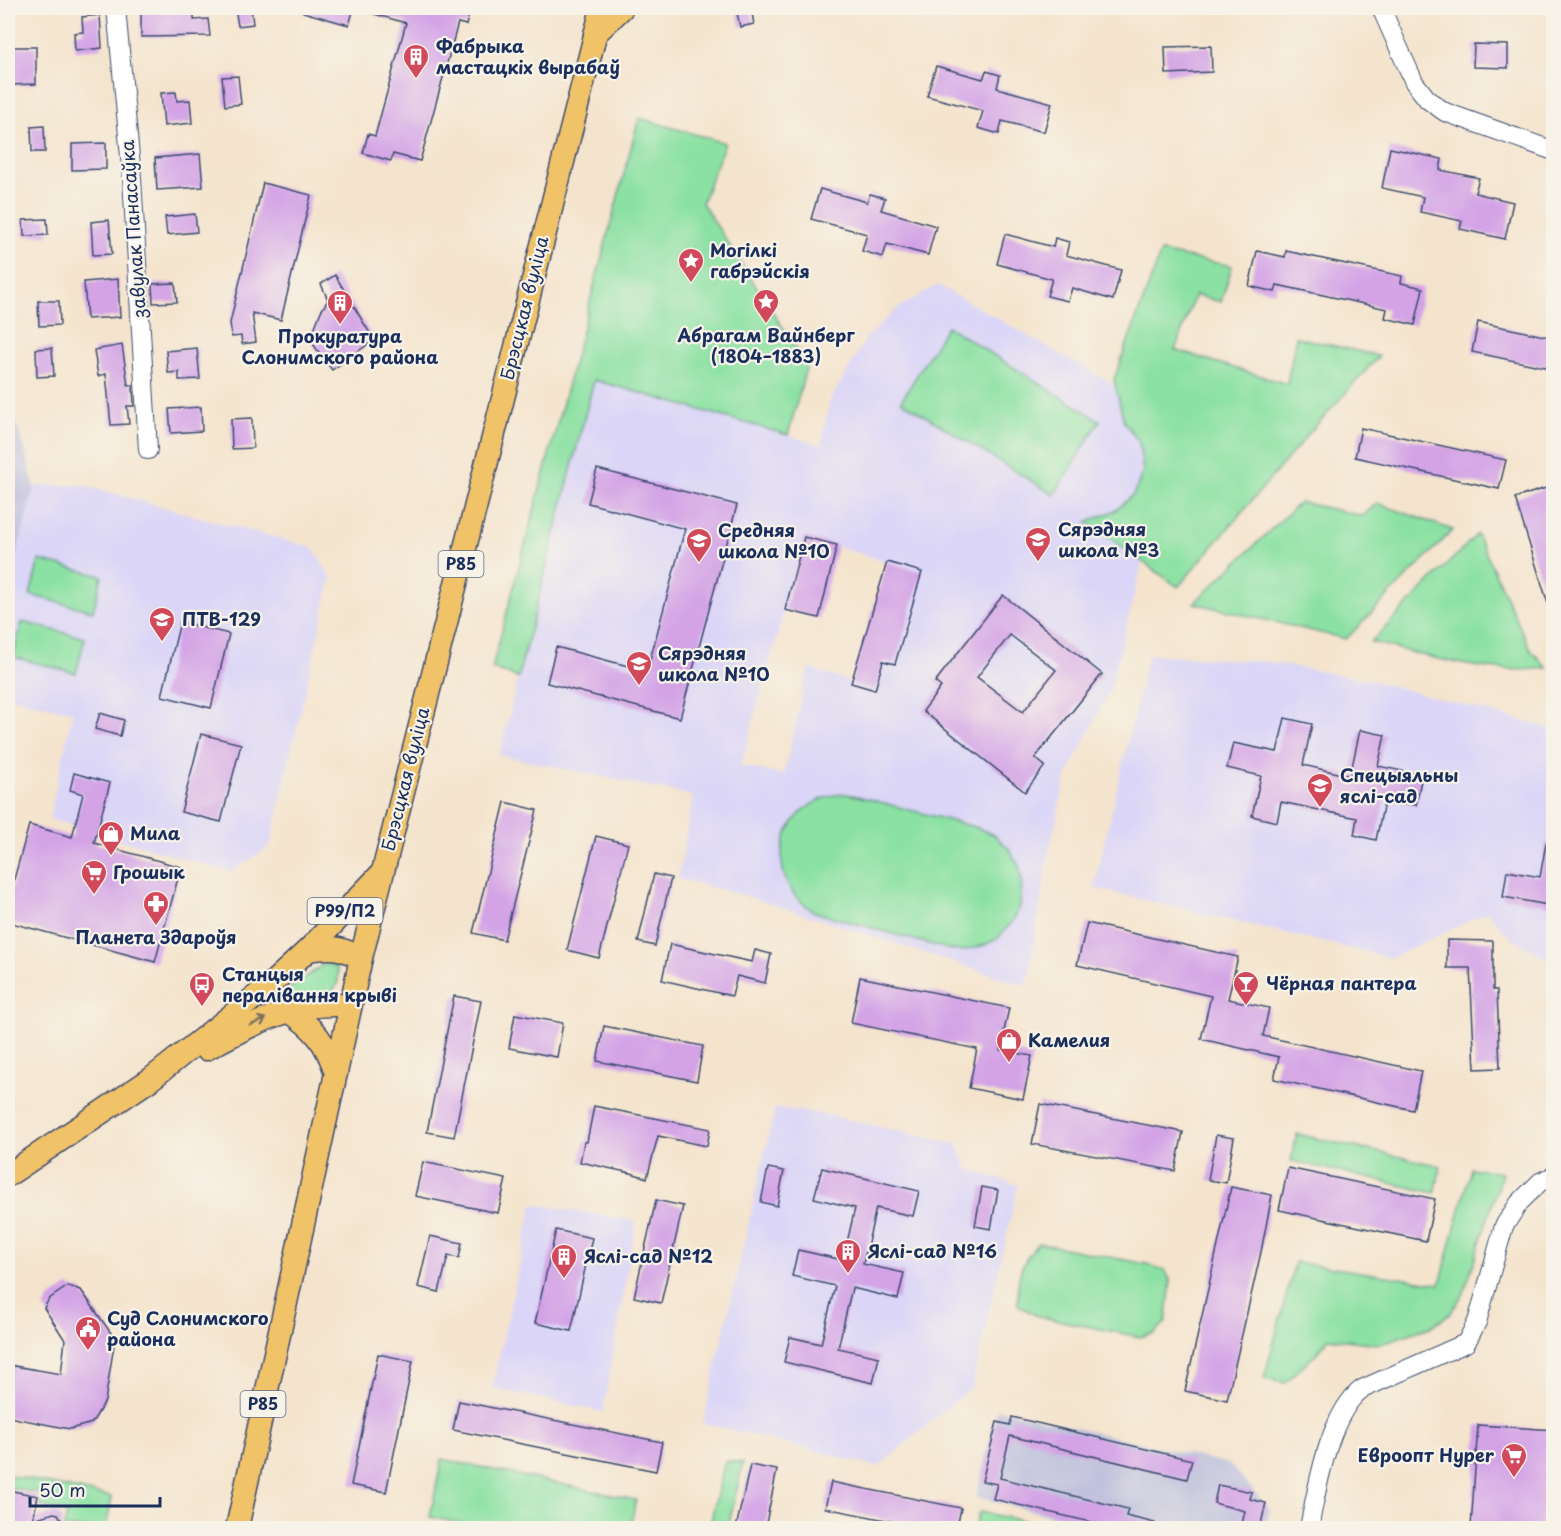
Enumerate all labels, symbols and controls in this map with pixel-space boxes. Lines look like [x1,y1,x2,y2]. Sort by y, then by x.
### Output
place label: Фабрыка мастацкіх вырабаў [436,32,620,80]
building icon: Фабрыка мастацкіх вырабаў [401,42,431,80]
street label: завулак Панасаўка [113,138,152,320]
street label: Брэсцкая вуліца [493,233,554,382]
place label: Могілкі габрэйскія [710,236,810,284]
place icon: Могілкі габрэйскія [676,246,706,284]
place icon: Абрагам Вайнберг (1804–1883) [751,287,781,325]
building icon: Прокуратура Слонимского района [325,288,355,326]
place label: Абрагам Вайнберг (1804–1883) [676,321,855,369]
place label: Прокуратура Слонимского района [242,322,438,370]
place label: Сярэдняя школа №3 [1058,515,1160,563]
place label: Средняя школа №10 [718,516,830,564]
school or university icon: Сярэдняя школа №3 [1023,525,1053,563]
school or university icon: Средняя школа №10 [684,526,714,564]
road number: Р85 [438,551,484,577]
school or university icon: ПТВ-129 [147,605,177,643]
place label: ПТВ-129 [182,605,261,632]
place label: Сярэдняя школа №10 [658,639,770,687]
school or university icon: Сярэдняя школа №10 [624,649,654,687]
street label: Брэсцкая вуліца [374,704,435,853]
place label: Спецыяльны яслі-сад [1340,761,1458,809]
school or university icon: Спецыяльны яслі-сад [1305,771,1335,809]
shop icon: Мила [96,819,126,857]
place label: Мила [130,819,181,846]
supermarket icon: Грошык [79,858,109,896]
place label: Грошык [113,858,185,885]
pharmacy icon: Планета Здароўя [141,889,171,927]
road number: Р99/П2 [308,898,382,924]
place label: Планета Здароўя [76,923,236,950]
place label: Станцыя пералівання крыві [222,960,397,1008]
bar icon: Чёрная пантера [1231,969,1261,1007]
place label: Чёрная пантера [1266,969,1417,996]
bus stop icon: Станцыя пералівання крыві [187,970,217,1008]
one-way arrow [249,1016,267,1027]
shop icon: Камелия [994,1026,1024,1064]
place label: Камелия [1028,1026,1110,1053]
building icon: Яслі-сад №16 [833,1237,863,1275]
place label: Яслі-сад №16 [867,1237,997,1264]
building icon: Яслі-сад №12 [549,1242,579,1280]
place label: Яслі-сад №12 [583,1242,713,1269]
place label: Суд Слонимского района [107,1304,269,1352]
public building icon: Суд Слонимского района [73,1314,103,1352]
road number: Р85 [240,1391,286,1417]
place label: Евроопт Hyper [1358,1441,1495,1468]
supermarket icon: Евроопт Hyper [1499,1441,1529,1479]
scale bar [30,1470,160,1508]
text: 50 m [39,1476,86,1503]

